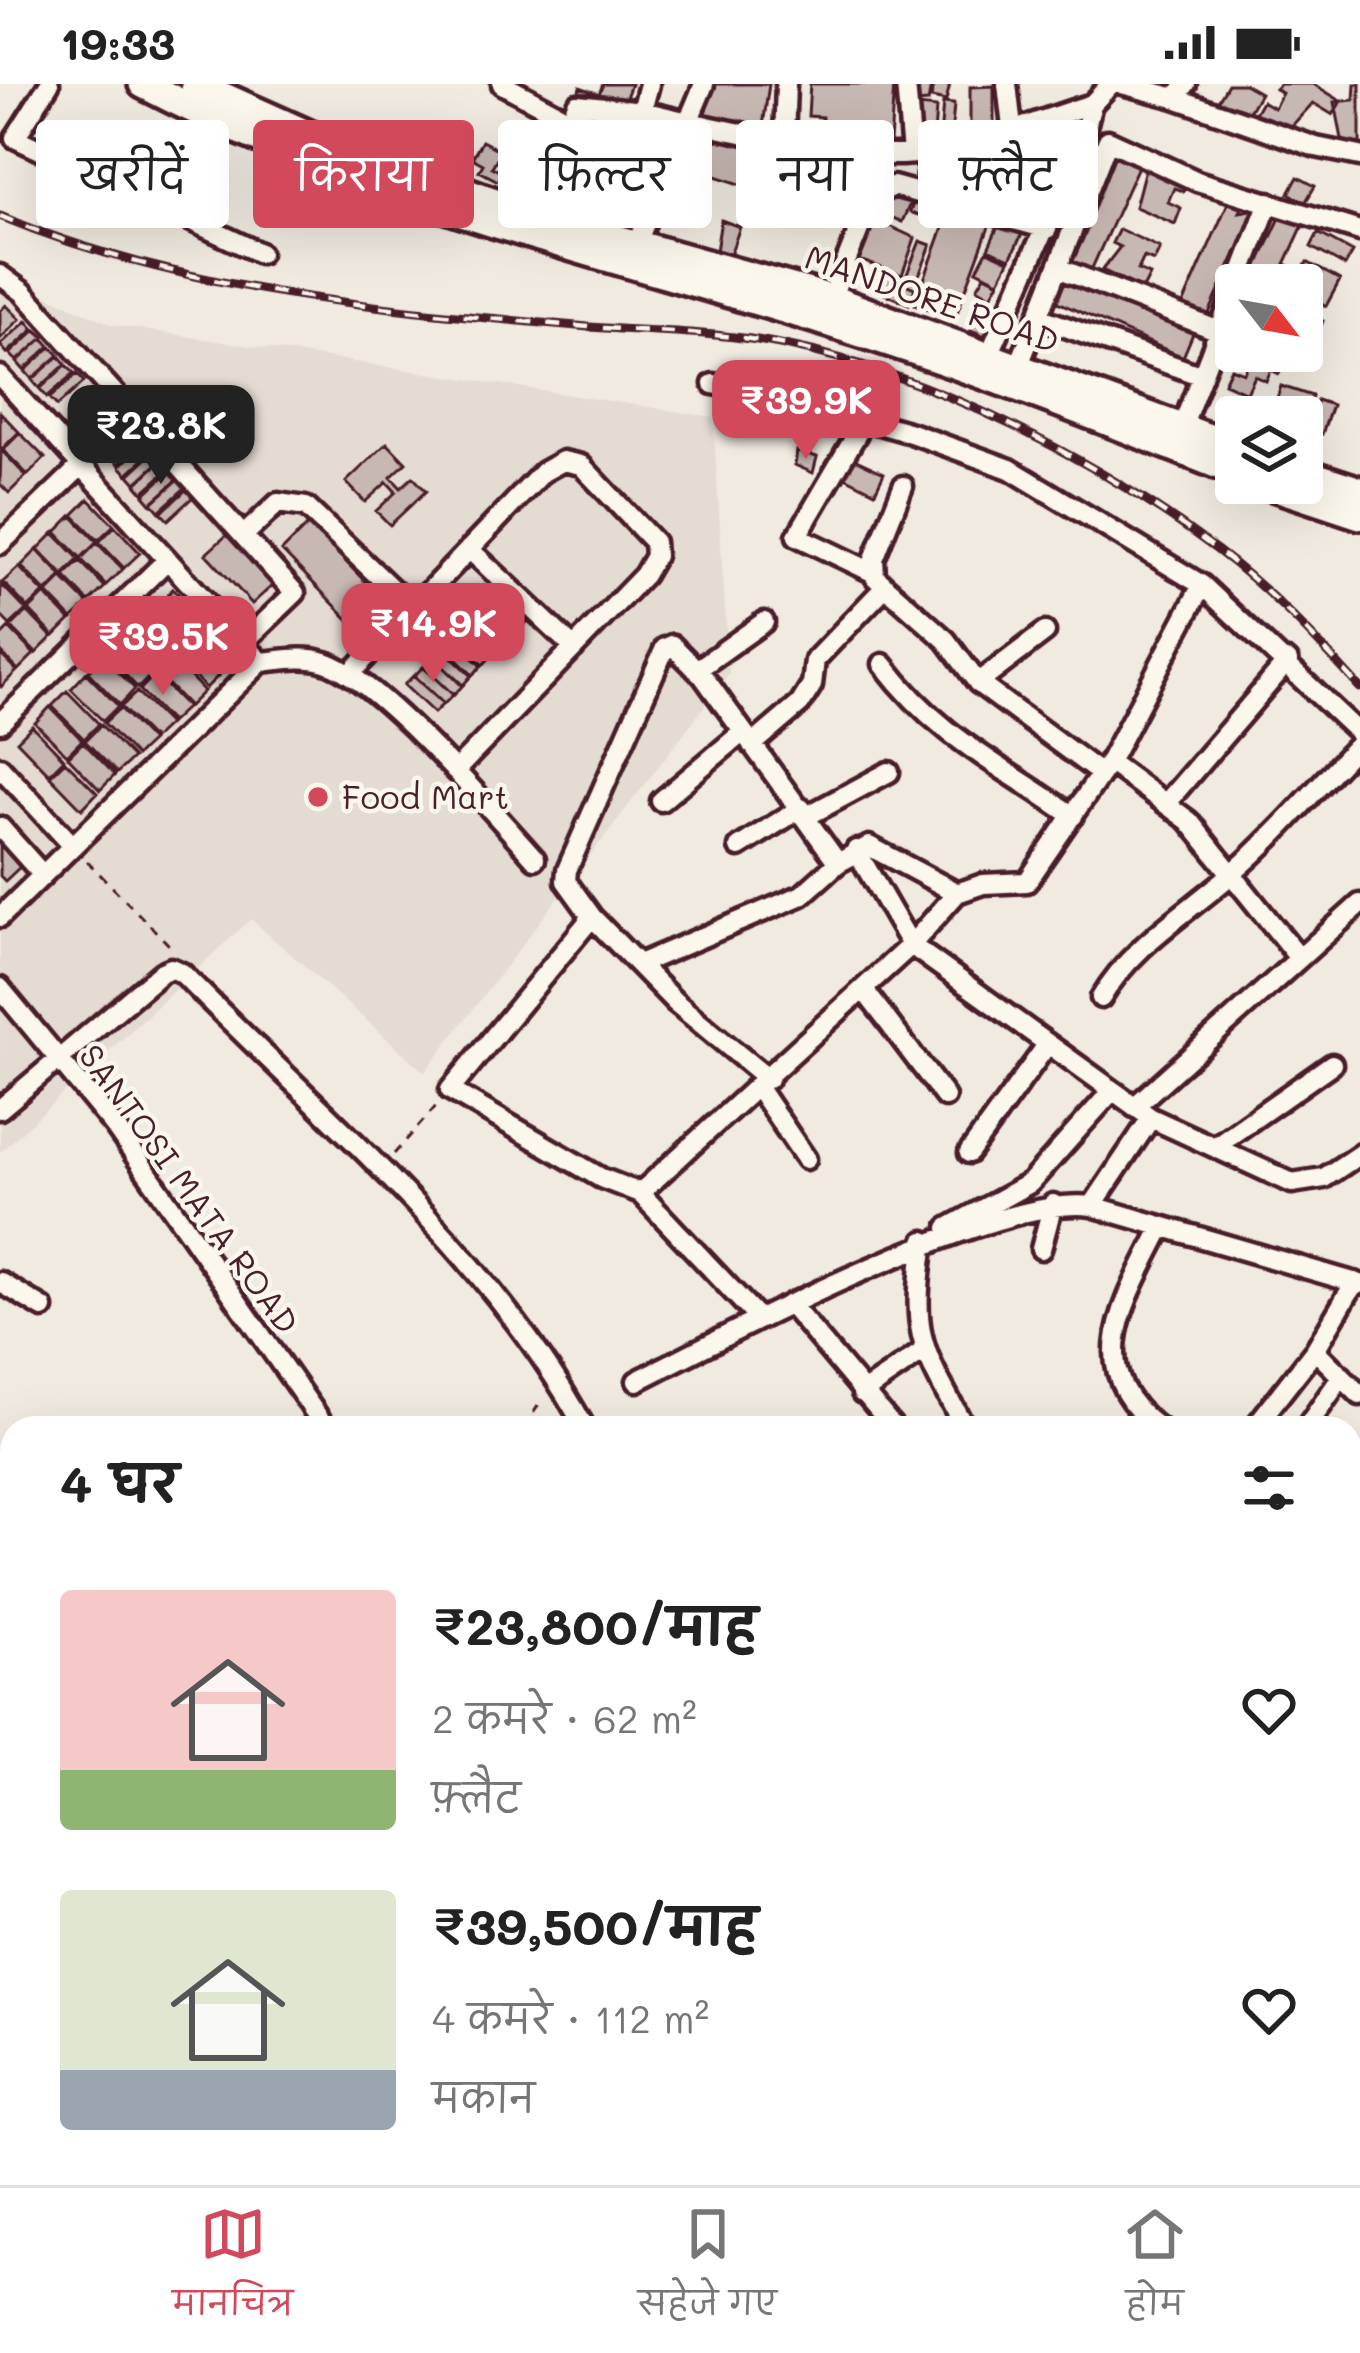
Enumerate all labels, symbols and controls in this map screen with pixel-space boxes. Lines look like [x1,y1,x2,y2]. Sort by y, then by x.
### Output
text: 19:33 [60,13,175,71]
chip: खरीदें [36,120,229,228]
chip: किराया [253,120,474,228]
chip: फ़िल्टर [498,120,712,228]
chip: नया [736,120,894,228]
chip: फ़्लैट [918,120,1098,228]
street label: MANDORE ROAD [800,234,1065,361]
north arrow [1215,264,1323,372]
map controls [1215,264,1323,504]
pin: ₹39.9K [708,360,904,462]
text: ₹39.9K [739,373,873,424]
pin: ₹23.8K [63,385,259,487]
button: layers [1215,396,1323,504]
text: ₹23.8K [95,398,227,449]
pin: ₹14.9K [335,583,531,685]
pin: ₹39.5K [65,596,261,698]
text: ₹14.9K [369,596,497,647]
text: ₹39.5K [96,609,230,660]
place label: Food Mart [342,774,509,817]
marker: Food Mart [305,784,331,810]
street label: SANTOSI MATA ROAD [71,1035,310,1341]
text: 4 घर [60,1448,179,1515]
icon: filters [1236,1455,1302,1521]
text: ₹23,800/माह [432,1591,757,1658]
icon: home [156,1638,300,1782]
icon: heart [1236,1677,1302,1743]
text: 2 कमरे · 62 m² [432,1692,697,1743]
text: फ़्लैट [432,1771,521,1822]
text: ₹39,500/माह [432,1891,757,1958]
icon: home [156,1938,300,2082]
icon: heart [1236,1977,1302,2043]
text: 4 कमरे · 112 m² [432,1992,709,2043]
text: मकान [432,2071,535,2122]
tab: मानचित्र [172,2201,293,2340]
tab: सहेजे गए [638,2201,777,2340]
tab: होम [1122,2201,1188,2340]

